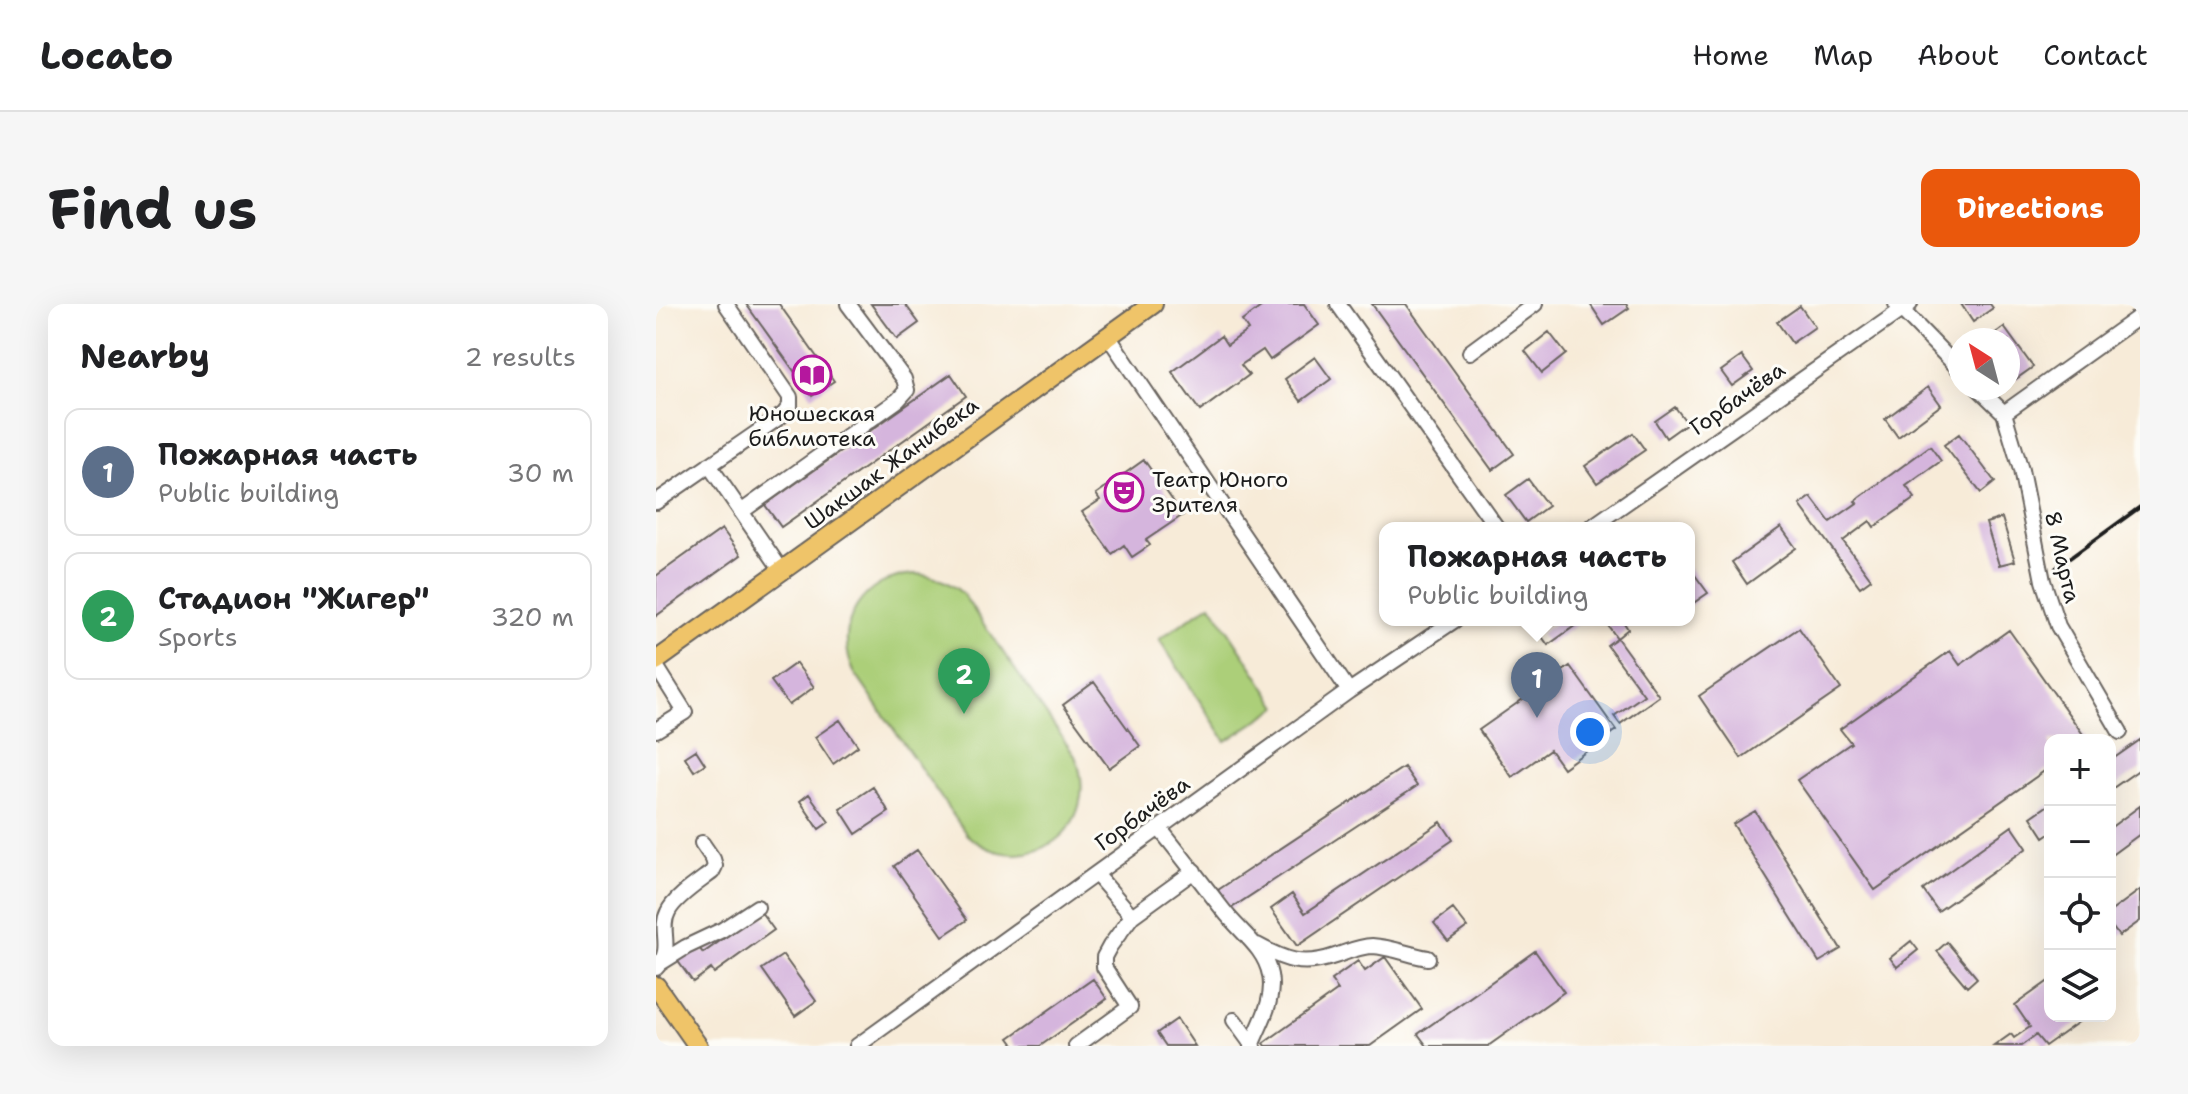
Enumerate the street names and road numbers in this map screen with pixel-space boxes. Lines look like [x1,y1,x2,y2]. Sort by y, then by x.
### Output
street label: Горбачёва [1684,355,1791,442]
street label: Шакшак Жанибека [798,390,984,536]
street label: 8 Марта [2038,508,2087,606]
street label: Горбачёва [1089,769,1196,858]

